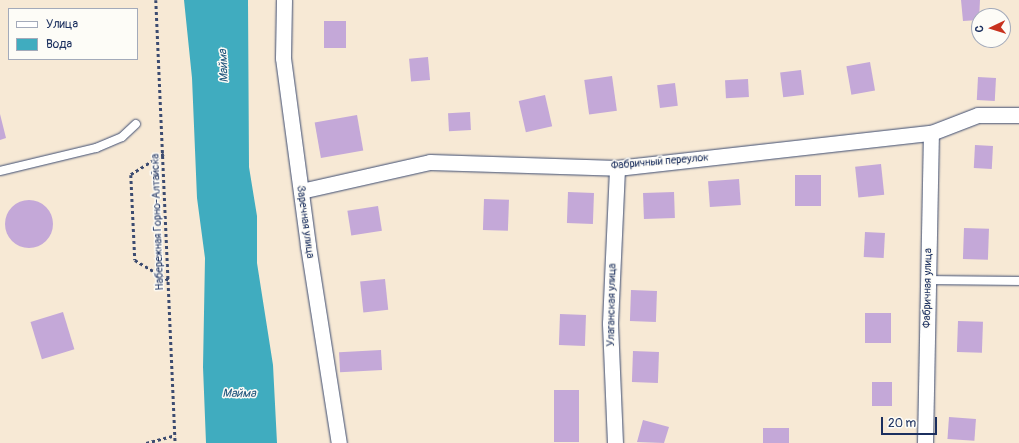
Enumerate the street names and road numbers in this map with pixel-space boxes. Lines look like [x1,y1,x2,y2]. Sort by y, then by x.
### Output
street label: Фабричный переулок [611,151,709,173]
street label: Набережная Горно-Алтайска [149,153,167,291]
street label: Заречная улица [293,185,317,259]
street label: Фабричная улица [921,248,935,328]
street label: Улаганская улица [605,263,619,347]

